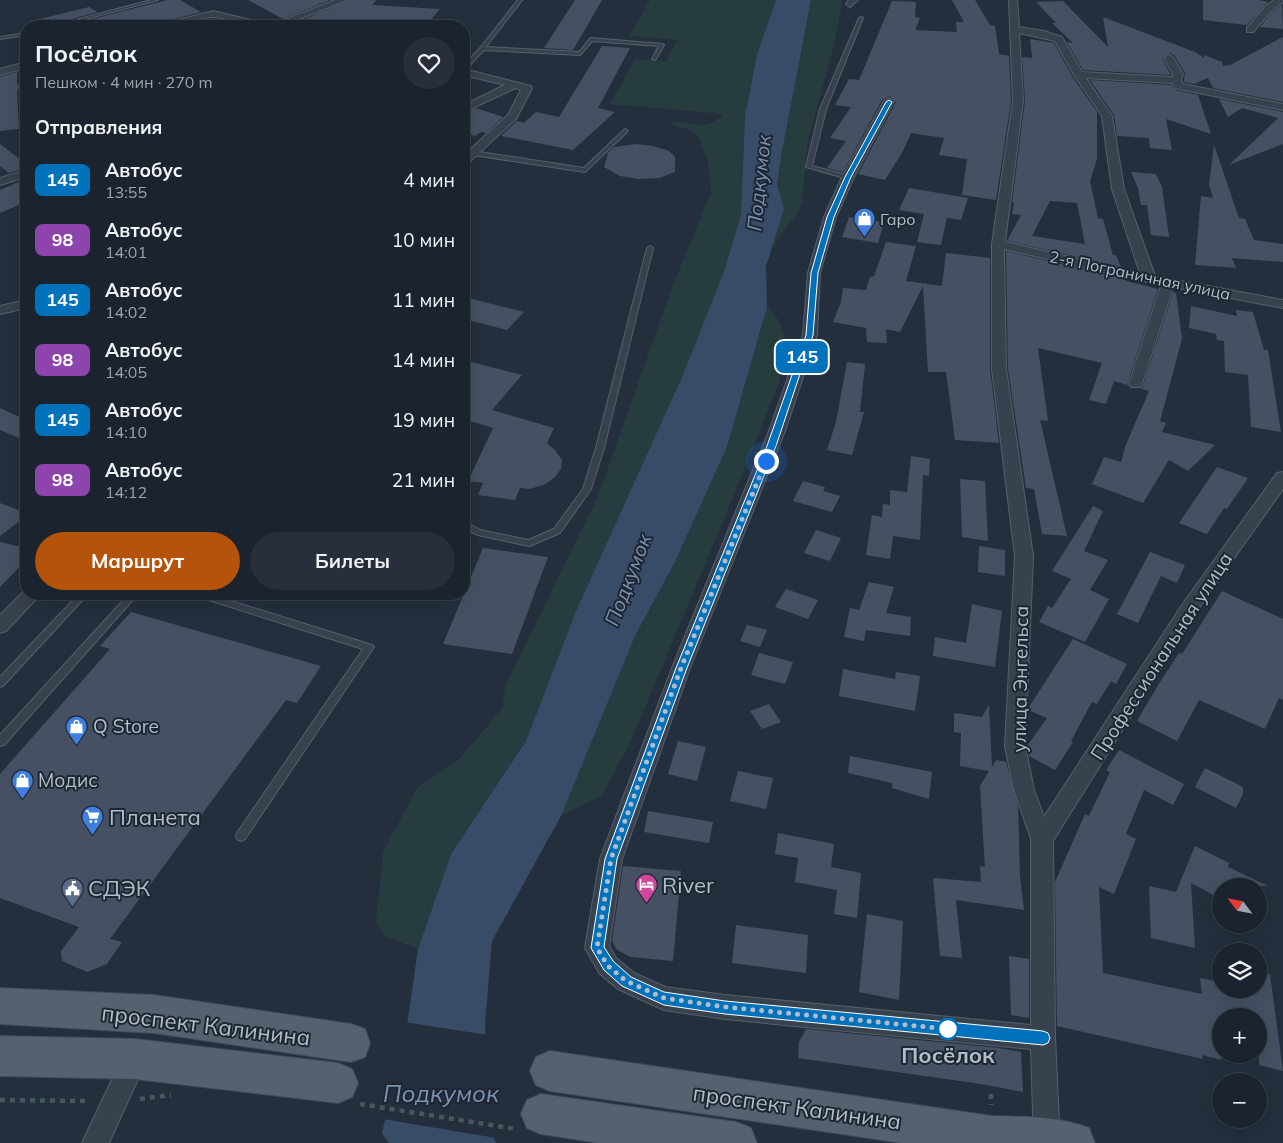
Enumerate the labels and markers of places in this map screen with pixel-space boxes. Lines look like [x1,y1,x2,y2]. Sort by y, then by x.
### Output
shop icon: Гаро [852,207,876,238]
place label: Гаро [880,209,916,229]
shop icon: Q Store [65,714,89,745]
place label: Q Store [93,714,159,738]
shop icon: Модис [10,768,34,799]
place label: Модис [38,768,98,792]
place label: Планета [109,803,201,831]
supermarket icon: Планета [81,805,105,836]
place label: River [662,871,714,899]
hotel icon: River [634,873,658,904]
place label: СДЭК [88,874,151,902]
public building icon: СДЭК [60,876,84,907]
marker: Посёлок [937,1018,959,1040]
place label: Посёлок [901,1041,995,1069]

